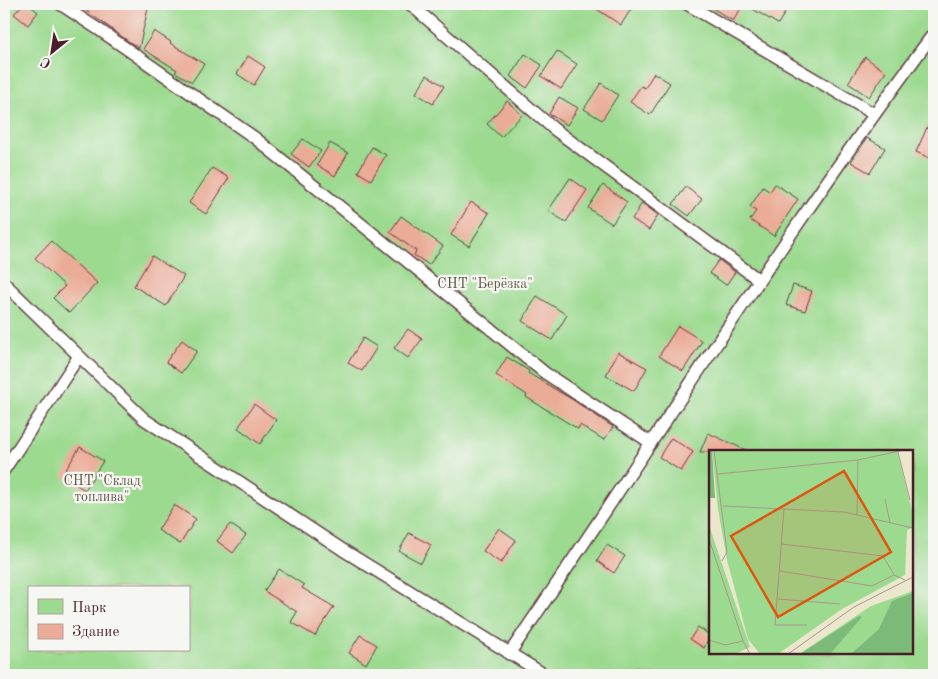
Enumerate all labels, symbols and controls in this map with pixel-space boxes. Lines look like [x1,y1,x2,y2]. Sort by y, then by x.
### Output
north arrow [28,28,78,78]
text: С [38,54,54,71]
park label: СНТ "Берёзка" [437,277,533,291]
inset map [709,450,913,654]
park label: СНТ "Склад топлива" [63,474,141,504]
legend [28,586,190,652]
text: Парк [72,601,107,616]
text: Здание [72,625,119,640]

